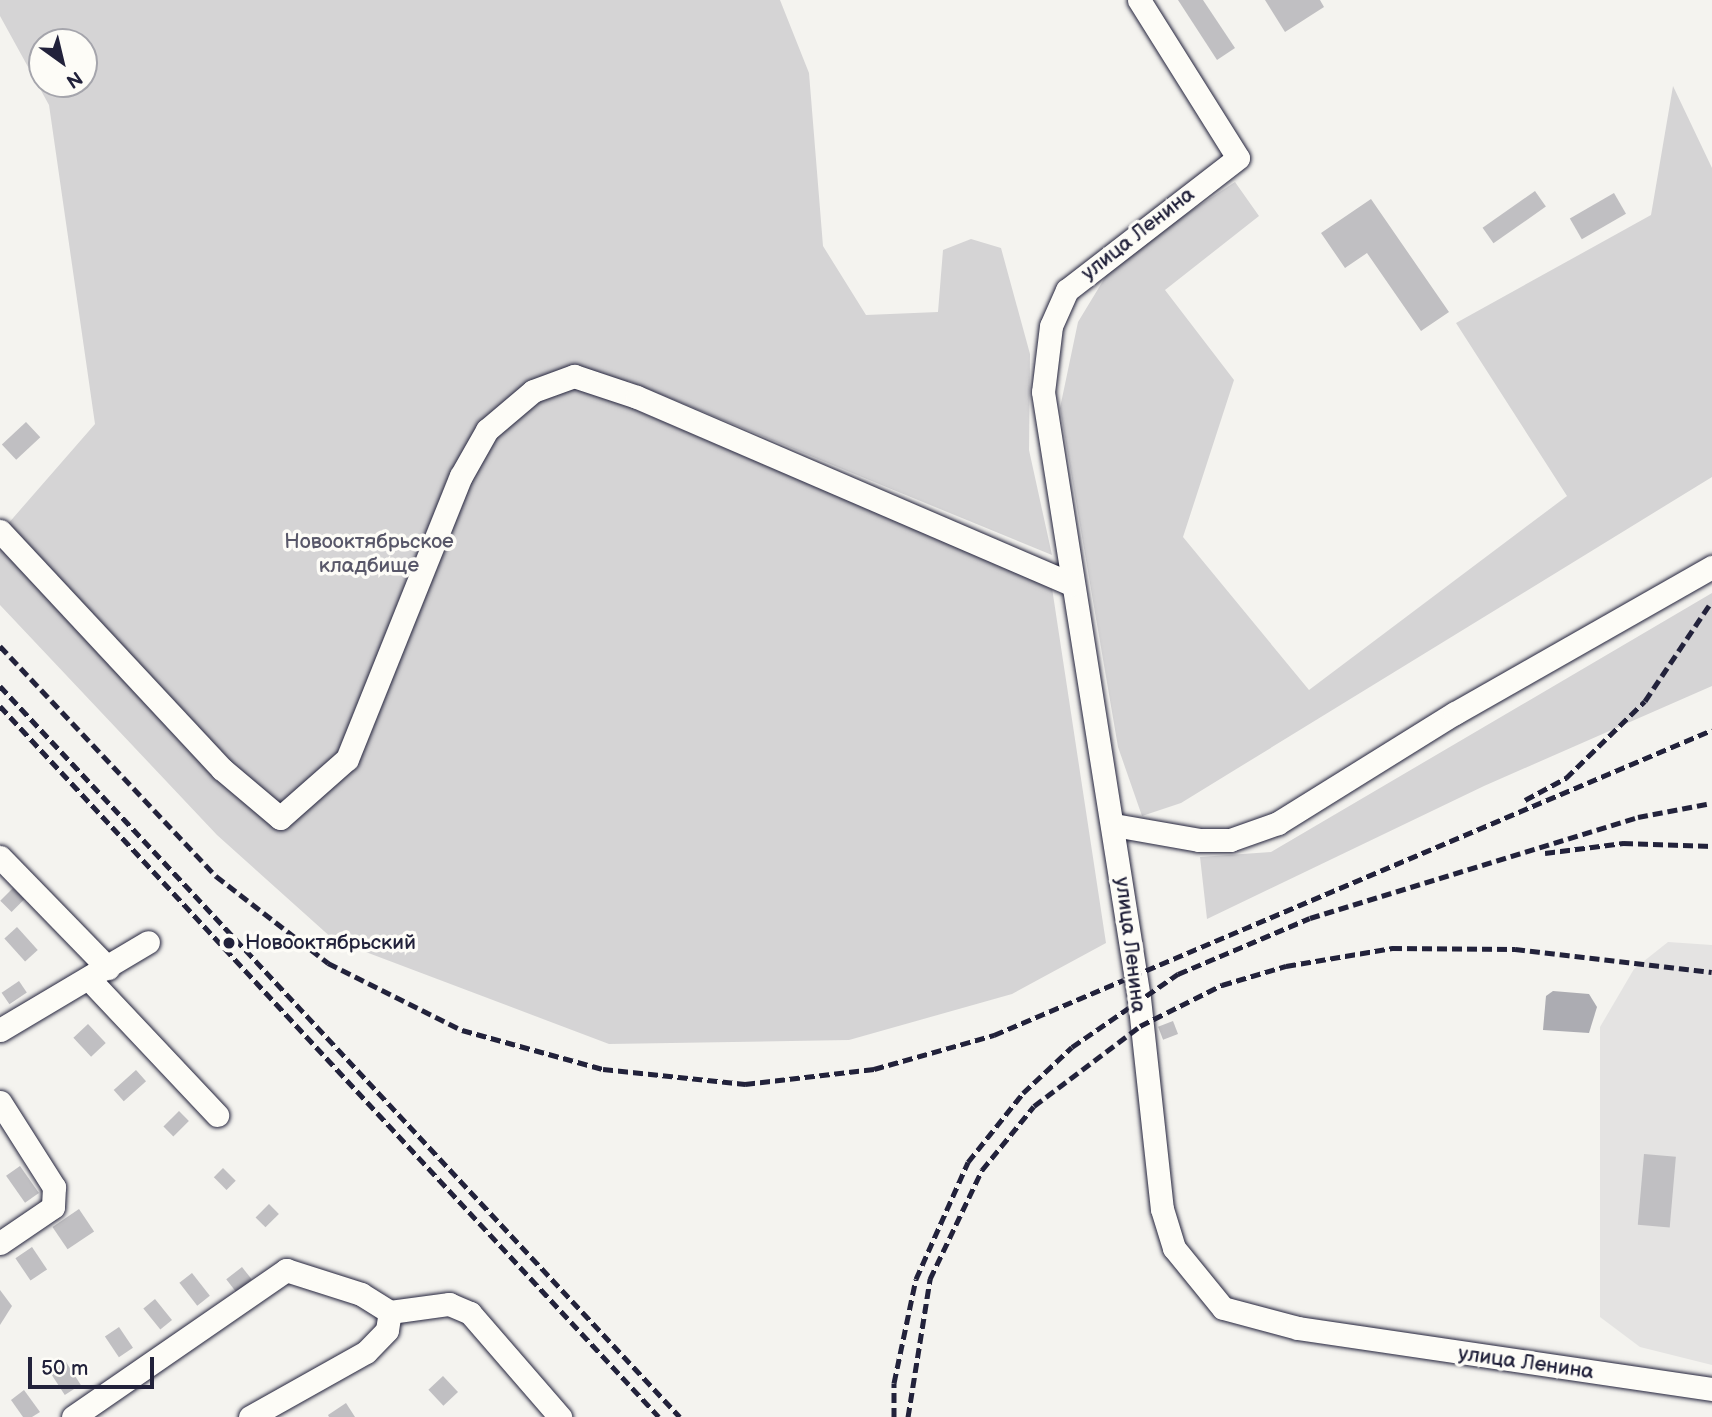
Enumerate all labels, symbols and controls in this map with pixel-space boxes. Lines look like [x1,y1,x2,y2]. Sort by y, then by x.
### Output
north arrow [28,28,98,98]
text: N [62,66,86,93]
street label: улица Ленина [1076,182,1200,286]
park label: Новооктябрьское кладбище [284,529,454,579]
street label: улица Ленина [1109,876,1151,1014]
place label: Новооктябрьский [245,930,416,956]
marker: Новооктябрьский [219,933,239,953]
street label: улица Ленина [1457,1341,1595,1385]
scale bar [32,1344,158,1388]
text: 50 m [41,1356,88,1381]

